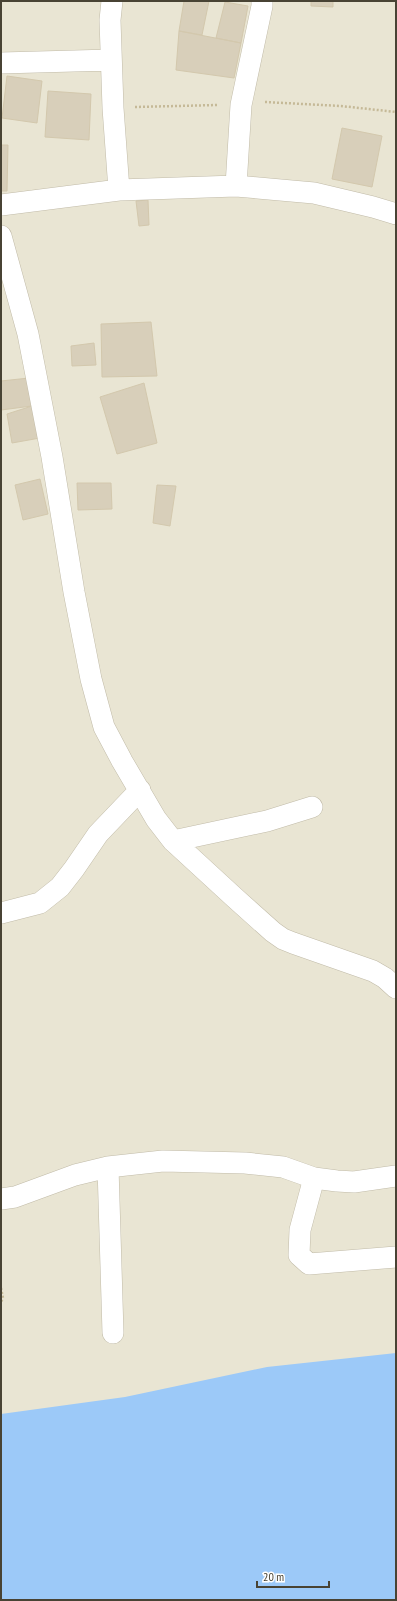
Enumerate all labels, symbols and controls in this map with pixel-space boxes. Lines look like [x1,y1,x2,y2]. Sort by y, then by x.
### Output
scale bar [257,1563,329,1589]
text: 20 m [263,1569,284,1584]

